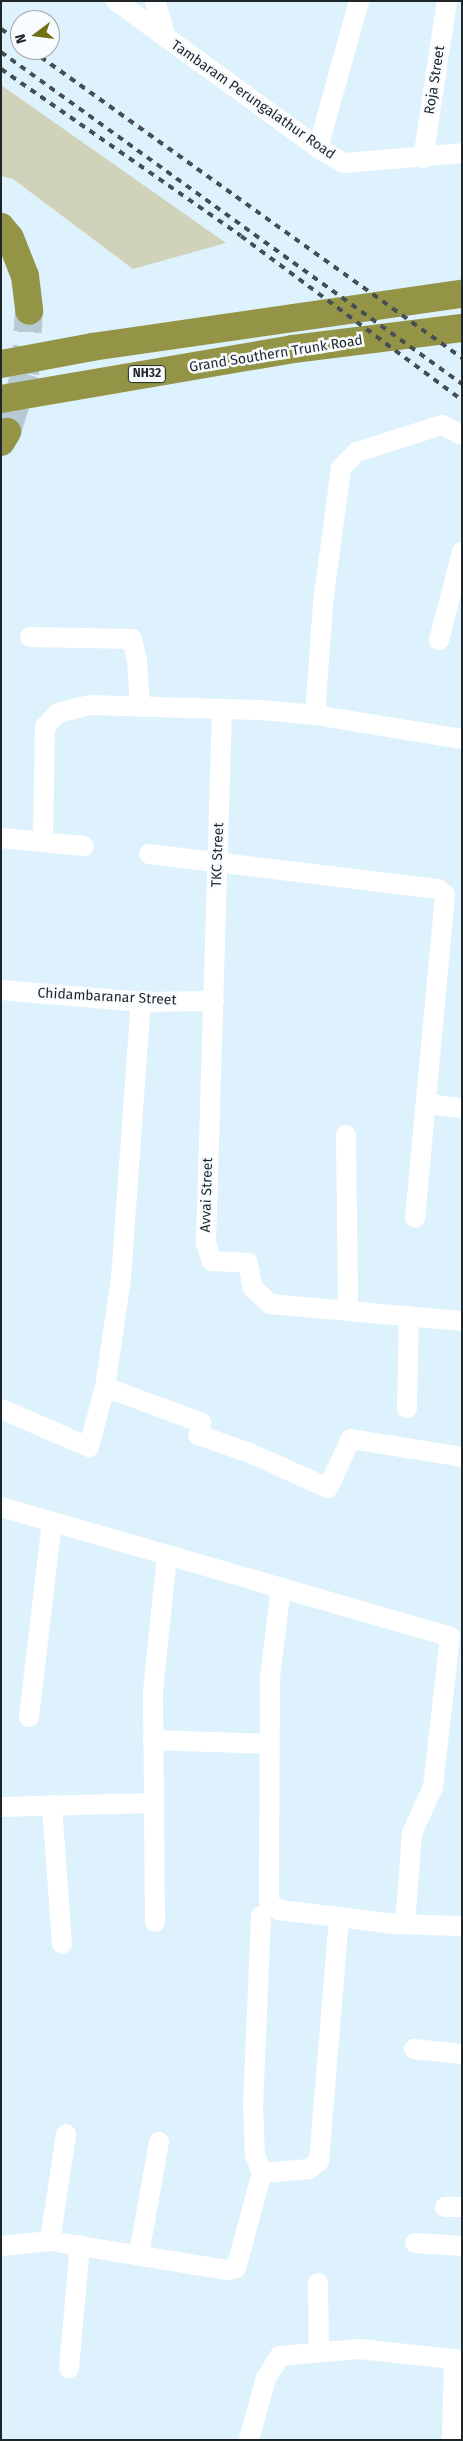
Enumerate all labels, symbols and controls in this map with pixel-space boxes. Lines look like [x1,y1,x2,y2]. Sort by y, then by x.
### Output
north arrow [10,10,60,60]
text: N [12,32,30,45]
street label: Tambaram Perungalathur Road [168,37,338,163]
street label: Roja Street [421,44,449,116]
street label: Grand Southern Trunk Road [188,332,364,376]
road number: NH32 [127,364,167,384]
street label: TKC Street [208,822,228,888]
street label: Chidambaranar Street [37,985,177,1009]
street label: Avvai Street [197,1157,217,1233]

